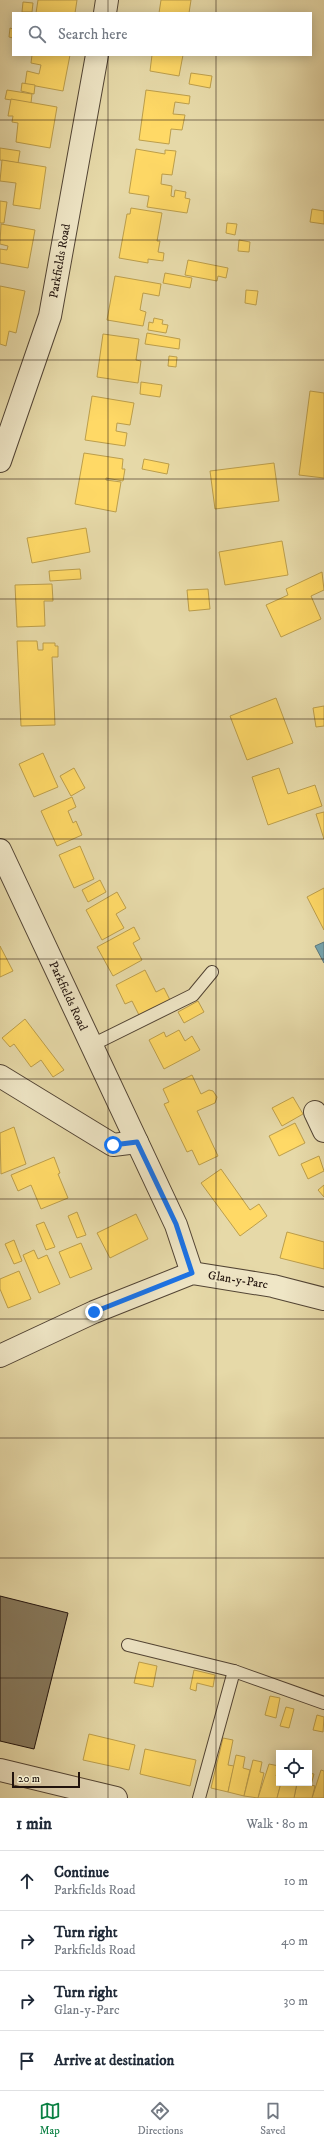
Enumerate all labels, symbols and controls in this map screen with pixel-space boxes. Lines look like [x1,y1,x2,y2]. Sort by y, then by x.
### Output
search box [12,12,312,56]
icon: search [26,23,48,45]
text: Search here [58,25,127,44]
street label: Parkfields Road [46,223,74,299]
street label: Parkfields Road [45,959,91,1033]
route start [104,1136,122,1154]
street label: Glan-y-Parc [207,1268,269,1292]
route end [85,1303,103,1321]
map controls [276,1750,312,1786]
button: locate [276,1750,312,1786]
scale bar [12,1770,80,1789]
text: 20 m [18,1772,40,1786]
text: 1 min [16,1813,52,1835]
text: Walk · 80 m [246,1816,308,1832]
text: Continue [54,1863,109,1882]
icon: ahead [16,1870,38,1892]
text: 10 m [284,1873,308,1889]
text: Parkfields Road [54,1882,135,1898]
text: Turn right [54,1923,117,1942]
icon: right [16,1930,38,1952]
text: 40 m [281,1933,308,1949]
text: Parkfields Road [54,1942,135,1958]
text: Turn right [54,1983,117,2002]
icon: right [16,1990,38,2012]
text: 30 m [284,1993,308,2009]
text: Glan-y-Parc [54,2002,120,2018]
icon: arrive [16,2050,38,2072]
text: Arrive at destination [54,2051,174,2070]
tab: Map [39,2100,61,2138]
tab: Directions [138,2100,183,2138]
tab: Saved [260,2100,285,2138]

